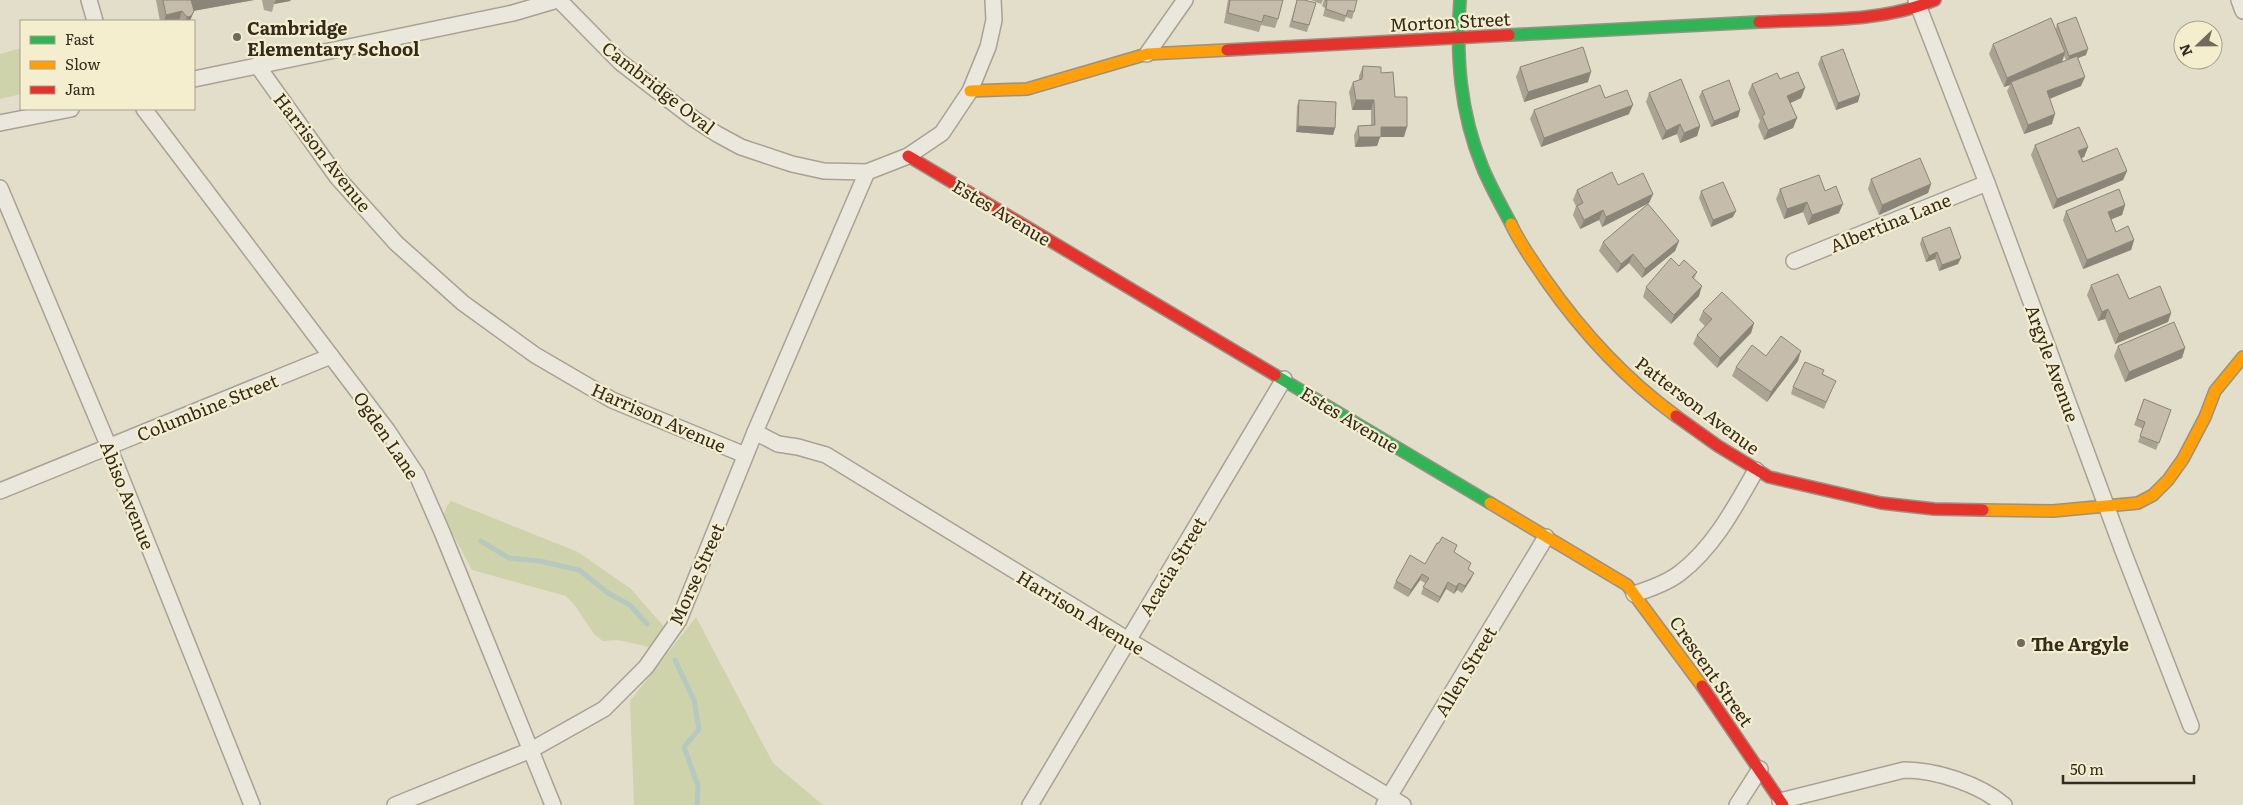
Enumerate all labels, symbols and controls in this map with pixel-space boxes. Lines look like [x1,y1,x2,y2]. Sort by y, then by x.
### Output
street label: Morton Street [1389,4,1512,38]
place label: Cambridge Elementary School [247,14,420,62]
legend [20,20,195,110]
north arrow [2173,20,2223,70]
text: Fast [65,27,94,50]
marker: Cambridge Elementary School [231,31,243,43]
street label: Cambridge Oval [597,34,721,140]
text: N [2173,41,2196,59]
text: Slow [65,52,100,75]
text: Jam [65,77,96,100]
street label: Harrison Avenue [268,87,378,217]
street label: Estes Avenue [948,172,1056,252]
street label: Albertina Lane [1825,185,1955,259]
street label: Argyle Avenue [2019,300,2087,426]
street label: Patterson Avenue [1630,349,1766,461]
street label: Columbine Street [132,366,282,448]
street label: Harrison Avenue [587,375,731,459]
street label: Estes Avenue [1296,379,1404,459]
street label: Ogden Lane [348,386,426,484]
street label: Abiso Avenue [94,436,162,554]
street label: Acacia Street [1132,511,1213,621]
street label: Morse Street [661,518,731,629]
street label: Harrison Avenue [1012,563,1150,661]
street label: Crescent Street [1664,610,1761,733]
street label: Allen Street [1427,620,1503,721]
place label: The Argyle [2031,630,2129,657]
marker: The Argyle [2015,637,2027,649]
scale bar [2063,752,2194,784]
text: 50 m [2070,757,2104,780]

